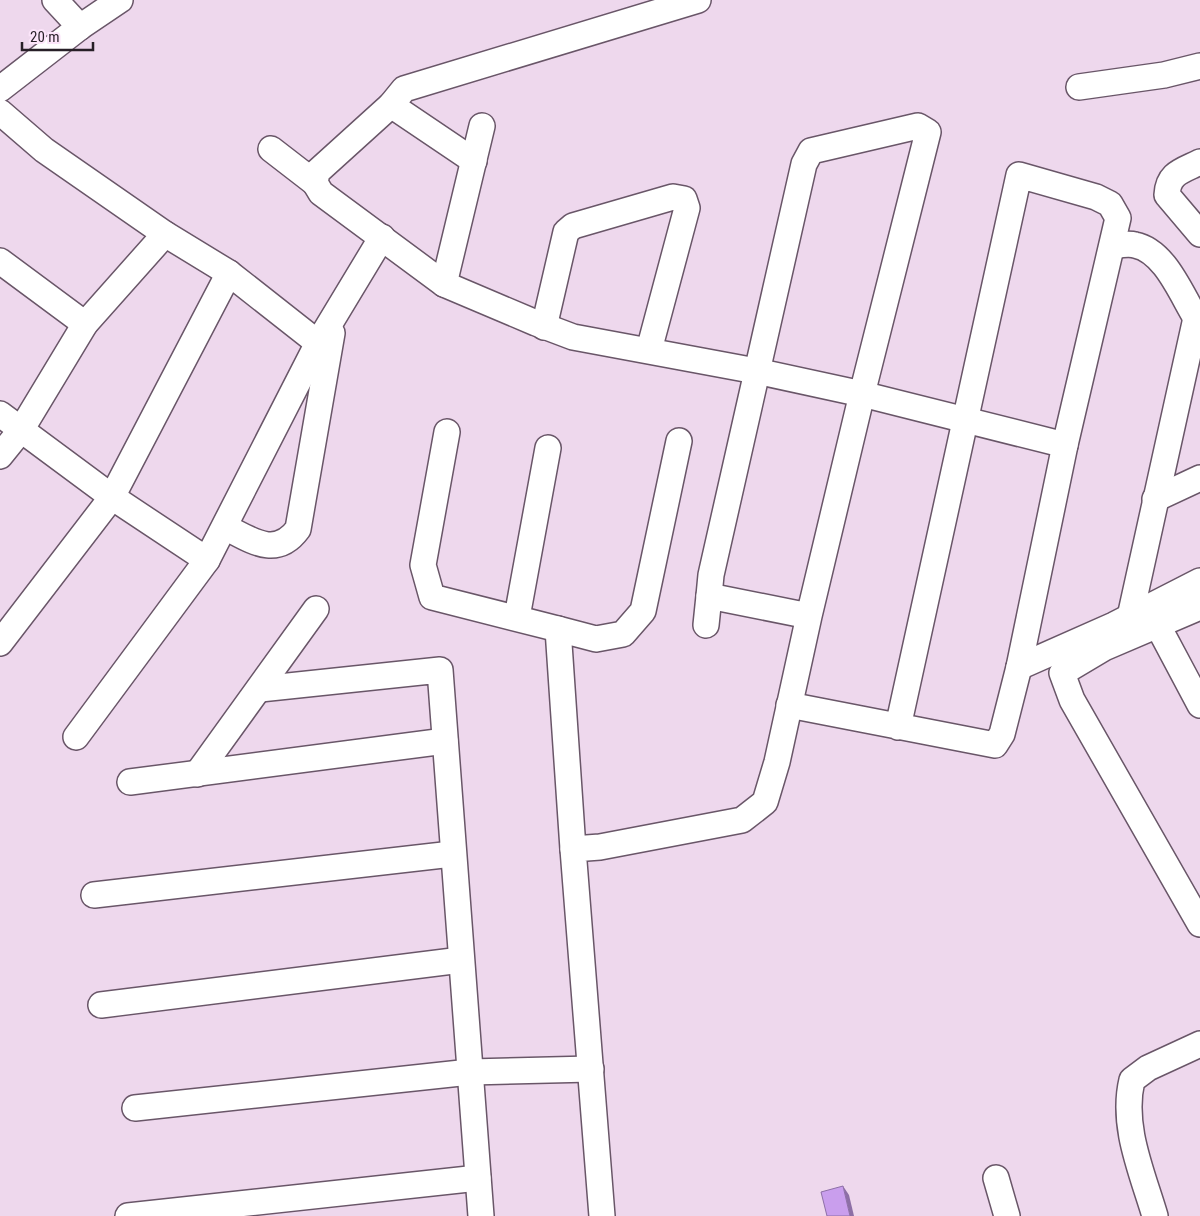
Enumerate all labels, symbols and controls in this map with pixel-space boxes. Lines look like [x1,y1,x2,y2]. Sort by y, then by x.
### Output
scale bar [22,20,94,52]
text: 20 m [30,28,60,46]

